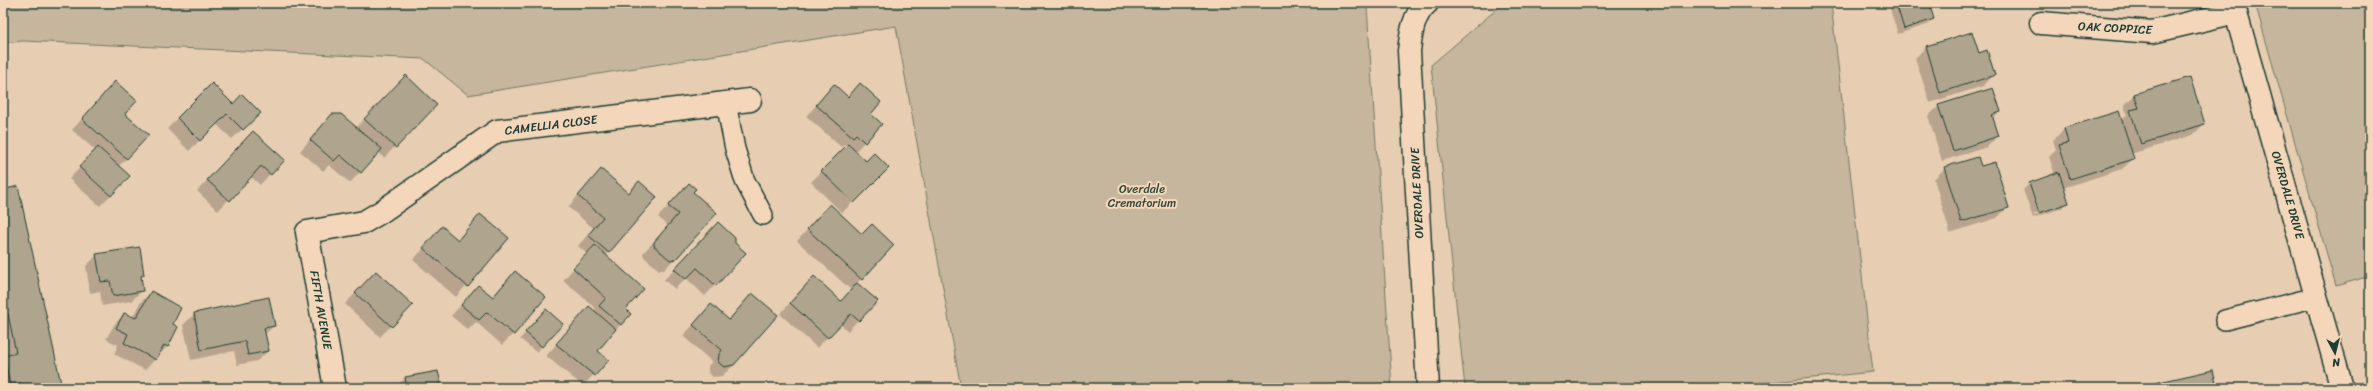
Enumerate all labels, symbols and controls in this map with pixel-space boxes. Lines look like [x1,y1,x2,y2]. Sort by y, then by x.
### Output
street label: OAK COPPICE [2077,15,2154,41]
street label: CAMELLIA CLOSE [503,108,600,142]
street label: OVERDALE DRIVE [1404,146,1430,239]
street label: OVERDALE DRIVE [2265,148,2311,243]
park label: Overdale Crematorium [1108,178,1176,214]
street label: FIFTH AVENUE [303,269,339,353]
north arrow [2315,333,2355,373]
text: N [2331,352,2342,372]

